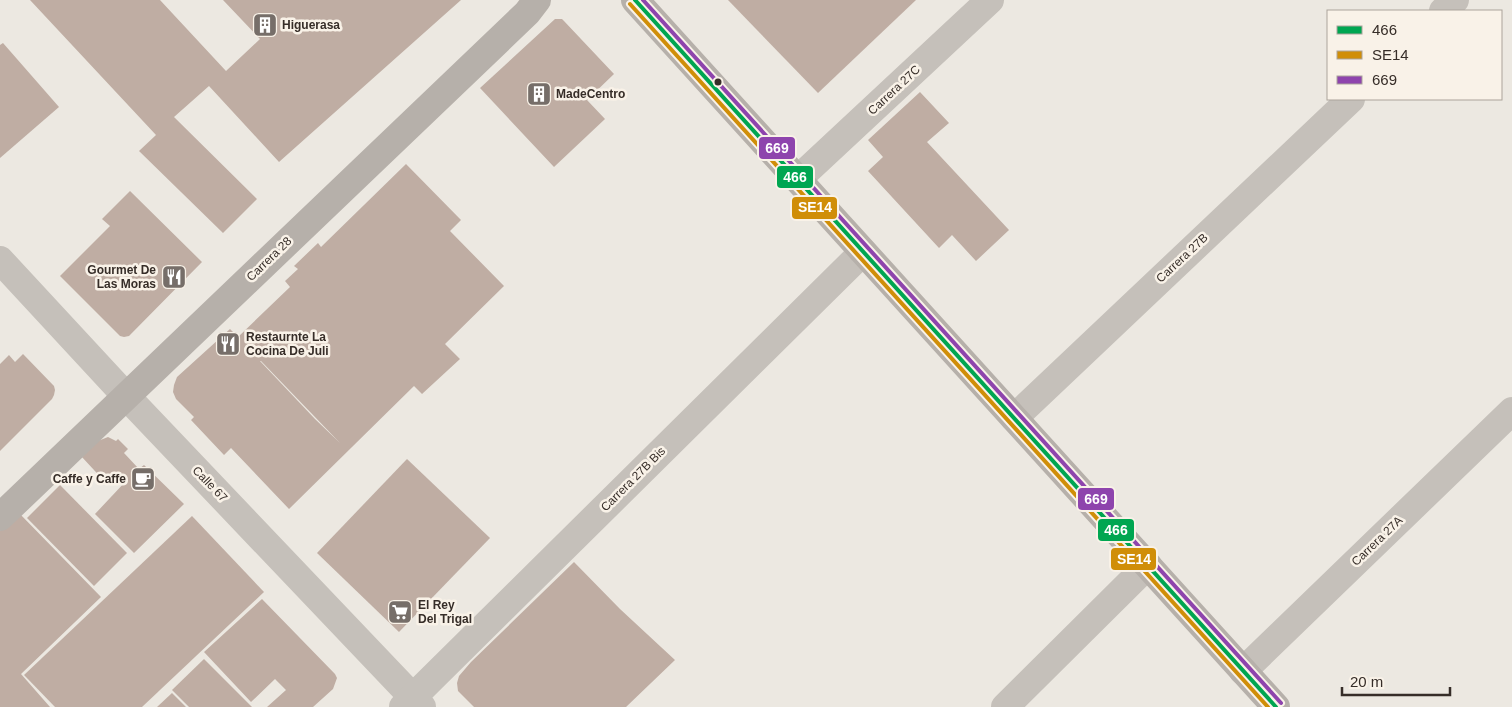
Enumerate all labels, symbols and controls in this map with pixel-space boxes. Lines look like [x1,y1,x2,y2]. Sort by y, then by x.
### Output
legend [1327,10,1502,100]
building icon: Higuerasa [252,12,278,38]
place label: Higuerasa [282,18,340,32]
text: 466 [1372,21,1397,38]
text: SE14 [1372,46,1409,63]
street label: Carrera 27C [865,62,923,118]
text: 669 [1372,71,1397,88]
unlabelled marker [713,77,723,87]
building icon: MadeCentro [526,81,552,107]
place label: MadeCentro [556,87,625,101]
line badge: 669 [758,136,796,160]
text: 669 [765,140,789,156]
line badge: 466 [776,165,814,189]
text: 466 [783,169,807,185]
line badge: SE14 [791,196,838,220]
text: SE14 [798,199,832,215]
street label: Carrera 27B [1153,231,1211,285]
street label: Carrera 28 [244,234,295,284]
place label: Gourmet De Las Moras [87,263,156,291]
restaurant icon: Gourmet De Las Moras [161,264,187,290]
place label: Restaurnte La Cocina De Juli [246,330,329,358]
restaurant icon: Restaurnte La Cocina De Juli [215,331,241,357]
street label: Carrera 27B Bis [598,444,668,514]
street label: Calle 67 [190,463,231,505]
cafe icon: Caffe y Caffe [130,466,156,492]
place label: Caffe y Caffe [53,472,126,486]
line badge: 669 [1077,487,1115,511]
text: 669 [1084,491,1108,507]
street label: Carrera 27A [1349,513,1405,569]
line badge: 466 [1097,518,1135,542]
text: 466 [1104,522,1128,538]
line badge: SE14 [1110,547,1157,571]
text: SE14 [1117,551,1151,567]
place label: El Rey Del Trigal [418,598,472,626]
supermarket icon: El Rey Del Trigal [387,599,413,625]
scale bar [1342,664,1450,696]
text: 20 m [1350,673,1383,690]

